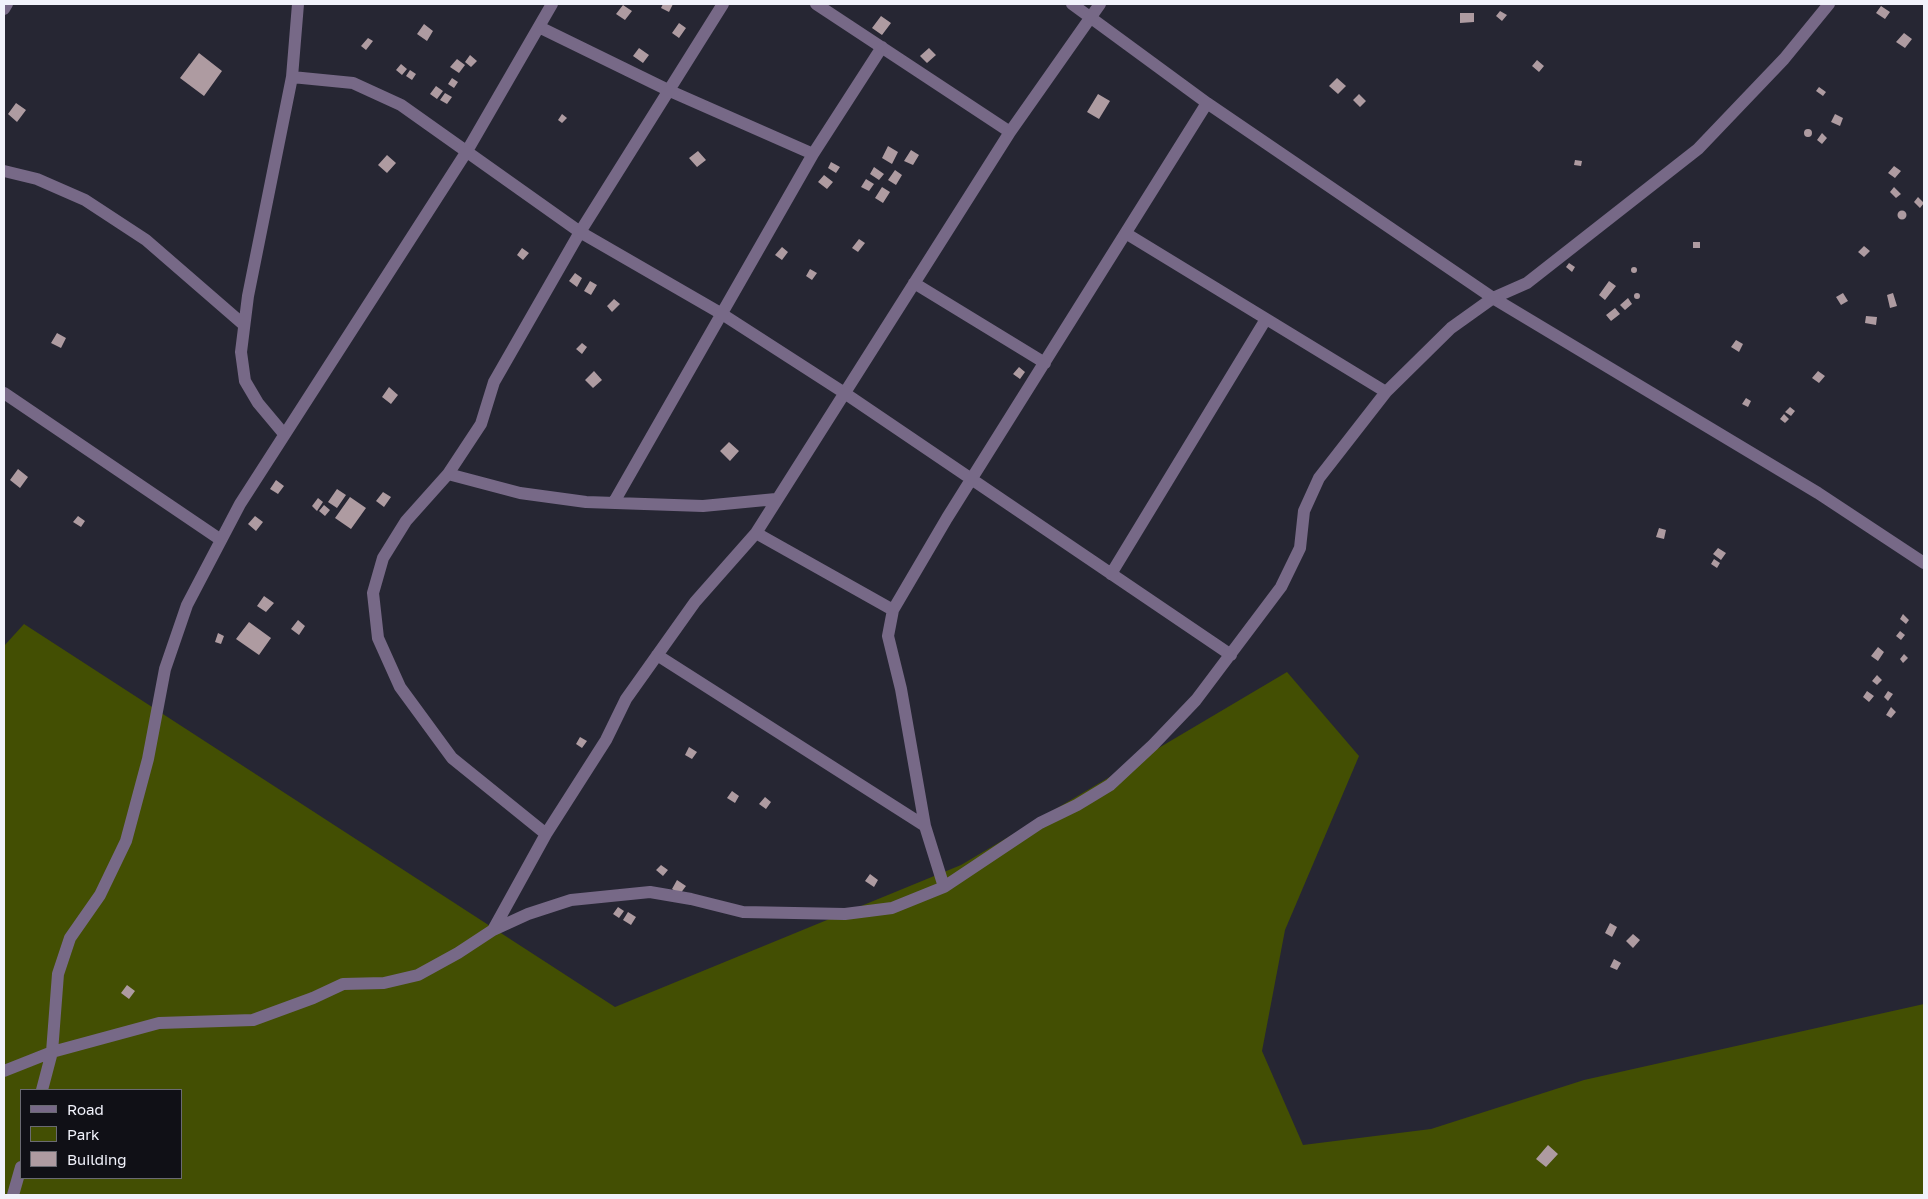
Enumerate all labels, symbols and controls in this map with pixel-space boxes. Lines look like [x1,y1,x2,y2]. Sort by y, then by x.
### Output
legend [20,1089,182,1179]
text: Road [67,1100,104,1118]
text: Park [67,1125,99,1143]
text: Building [67,1150,127,1168]

